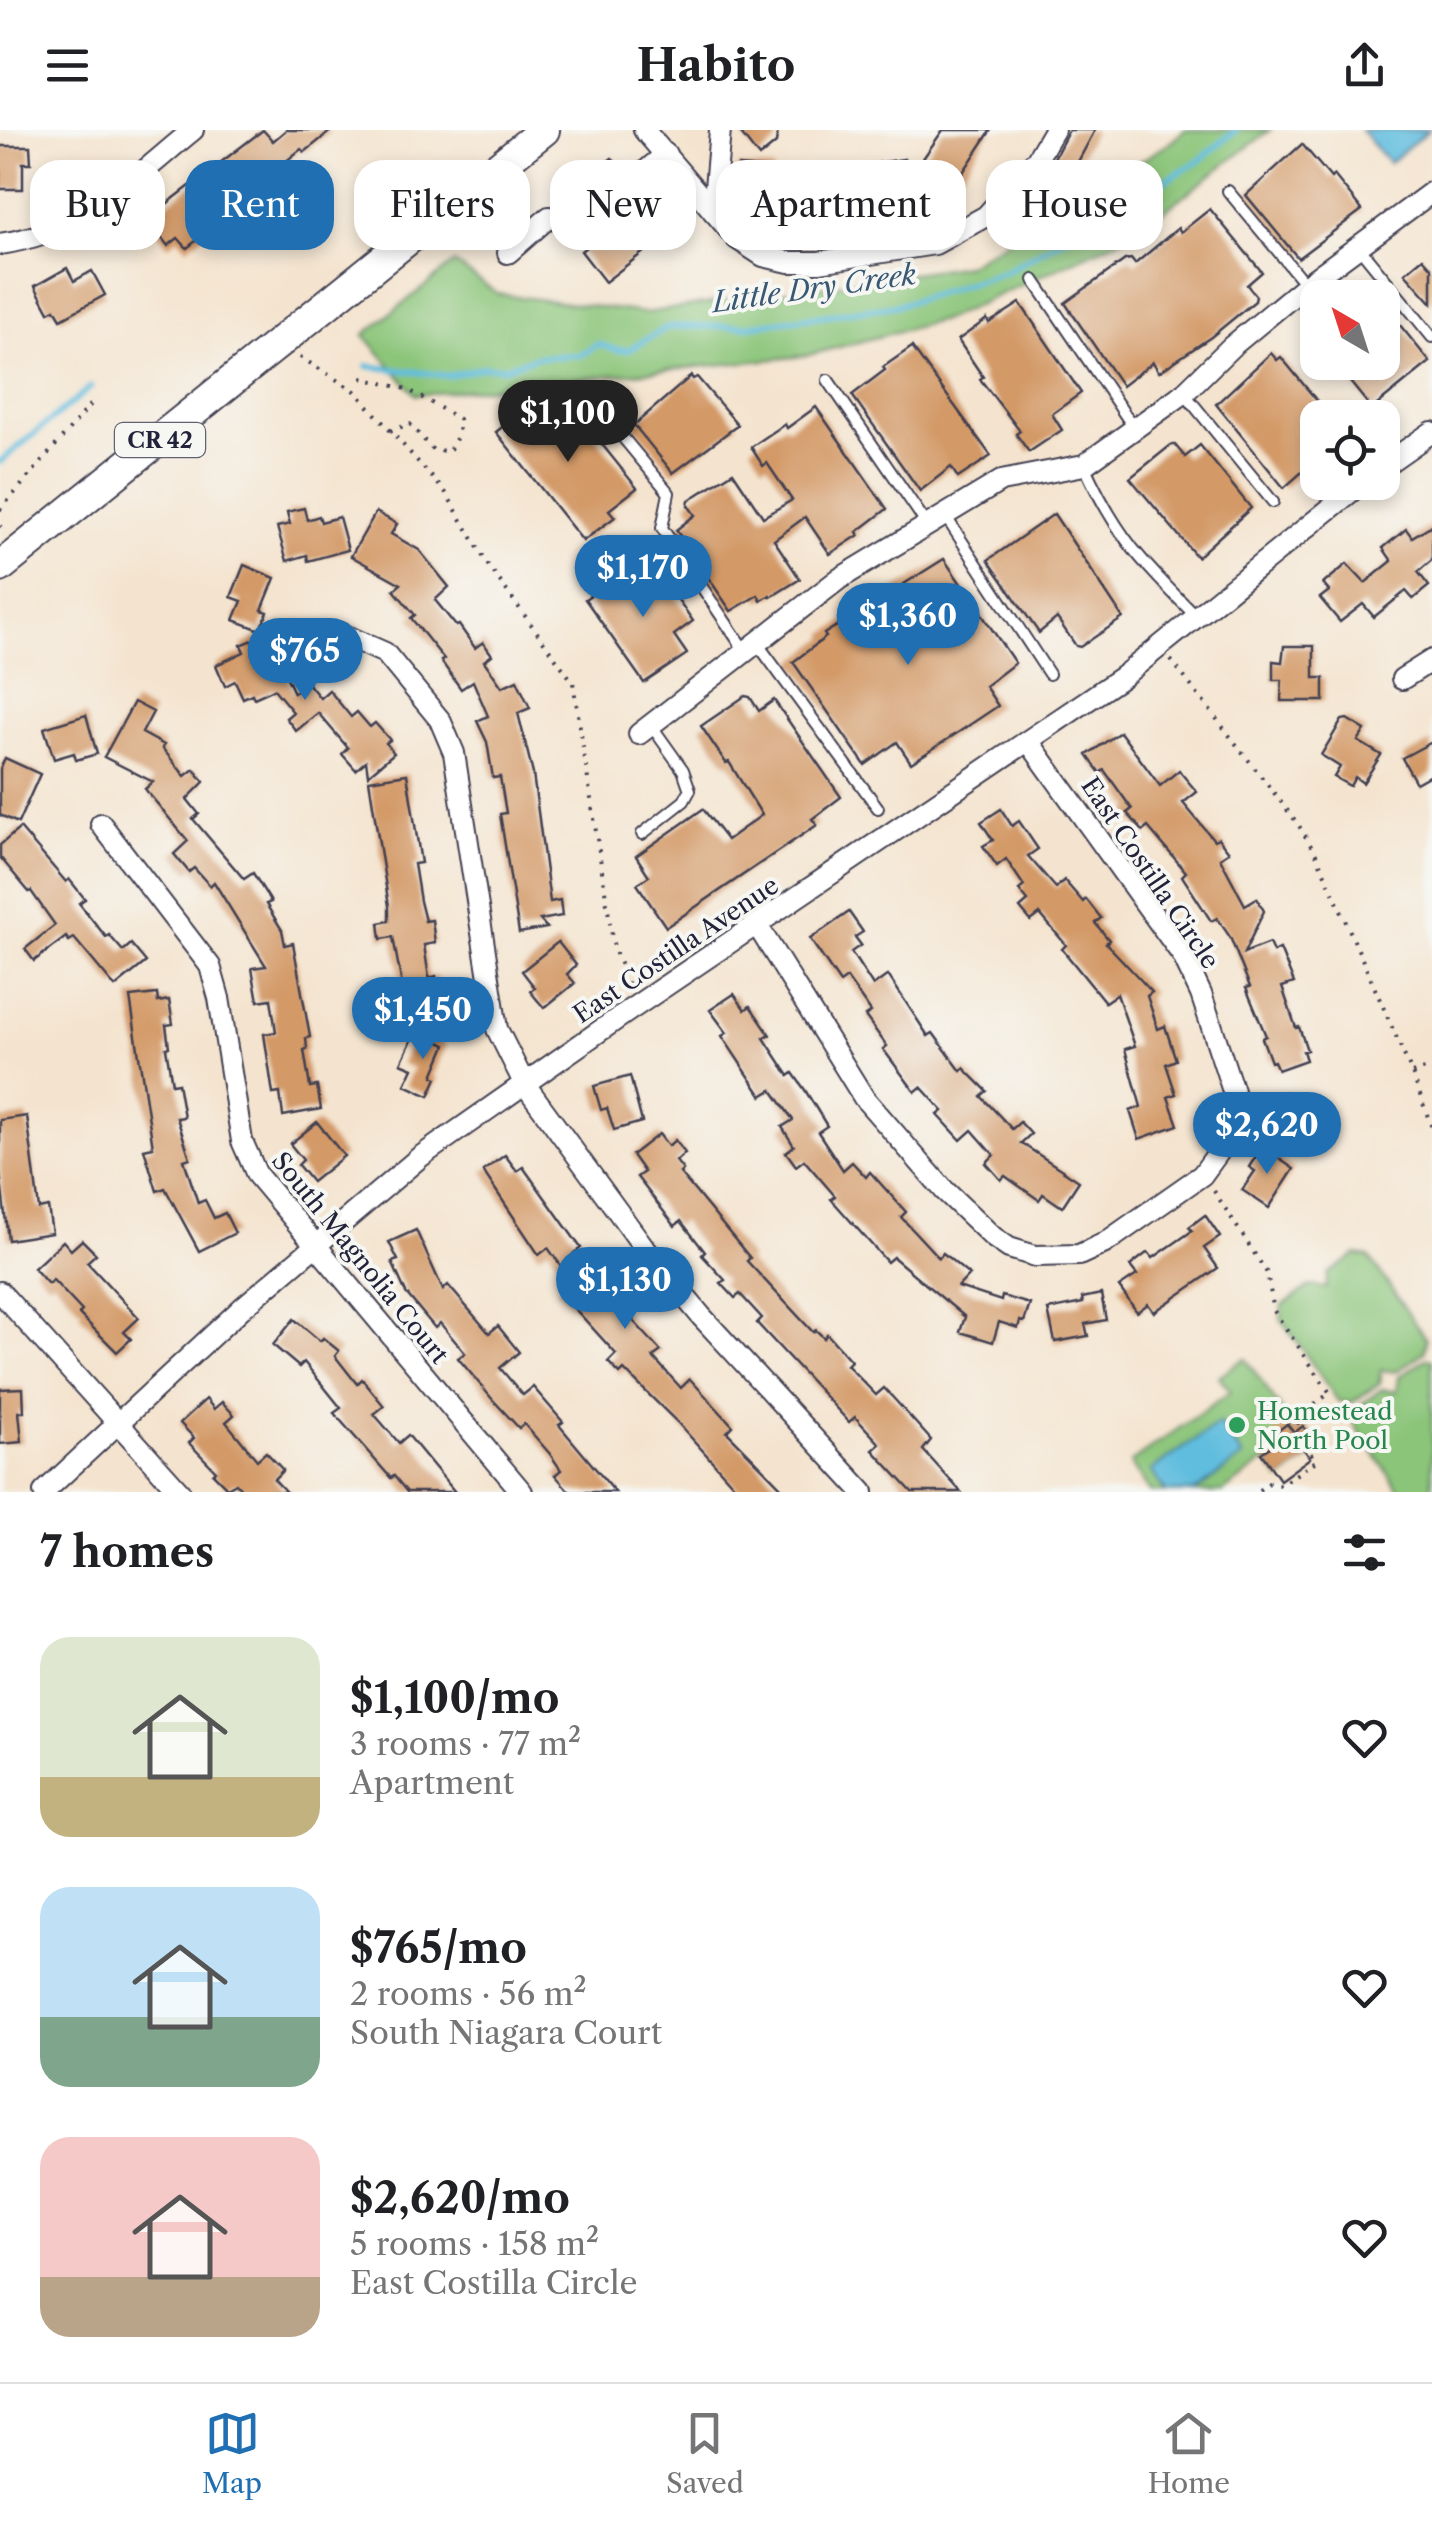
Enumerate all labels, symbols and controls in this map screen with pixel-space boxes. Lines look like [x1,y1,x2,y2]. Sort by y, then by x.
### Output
text: Habito [637,37,795,93]
icon: menu [40,38,95,93]
icon: share [1337,38,1392,93]
chip: Buy [30,160,165,250]
chip: Rent [185,160,334,250]
chip: Filters [354,160,530,250]
chip: New [550,160,696,250]
chip: Apartment [716,160,966,250]
chip: House [986,160,1163,250]
water label: Little Dry Creek [708,257,918,319]
north arrow [1300,280,1400,380]
map controls [1300,280,1400,500]
pin: $1,100 [487,380,649,465]
text: $1,100 [520,393,616,432]
button: locate [1300,400,1400,500]
road number: CR 42 [115,423,205,457]
pin: $1,170 [562,535,724,620]
text: $1,170 [597,548,689,587]
pin: $1,360 [827,583,989,668]
text: $1,360 [859,596,957,635]
pin: $765 [246,618,364,703]
text: $765 [270,631,340,670]
street label: East Costilla Circle [1074,771,1226,975]
street label: East Costilla Avenue [568,870,784,1030]
pin: $1,450 [342,977,504,1062]
text: $1,450 [374,990,472,1029]
pin: $2,620 [1186,1092,1348,1177]
text: $2,620 [1215,1105,1319,1144]
street label: South Magnolia Court [265,1146,455,1370]
pin: $1,130 [544,1247,706,1332]
text: $1,130 [578,1260,672,1299]
place label: Homestead North Pool [1257,1396,1392,1456]
marker: Homestead North Pool [1226,1414,1248,1436]
icon: filters [1337,1525,1392,1580]
text: 7 homes [40,1526,214,1578]
text: $1,100/mo [350,1672,560,1724]
icon: home [120,1677,240,1797]
icon: heart [1337,1710,1392,1765]
text: 3 rooms · 77 m² [350,1724,581,1763]
text: Apartment [350,1763,514,1802]
text: $765/mo [350,1922,527,1974]
icon: home [120,1927,240,2047]
icon: heart [1337,1960,1392,2015]
text: 2 rooms · 56 m² [350,1974,587,2013]
text: South Niagara Court [350,2013,662,2052]
text: $2,620/mo [350,2172,570,2224]
icon: home [120,2177,240,2297]
icon: heart [1337,2210,1392,2265]
text: 5 rooms · 158 m² [350,2224,599,2263]
text: East Costilla Circle [350,2263,637,2302]
tab: Map [202,2406,262,2500]
tab: Saved [666,2406,744,2500]
tab: Home [1148,2406,1230,2500]

